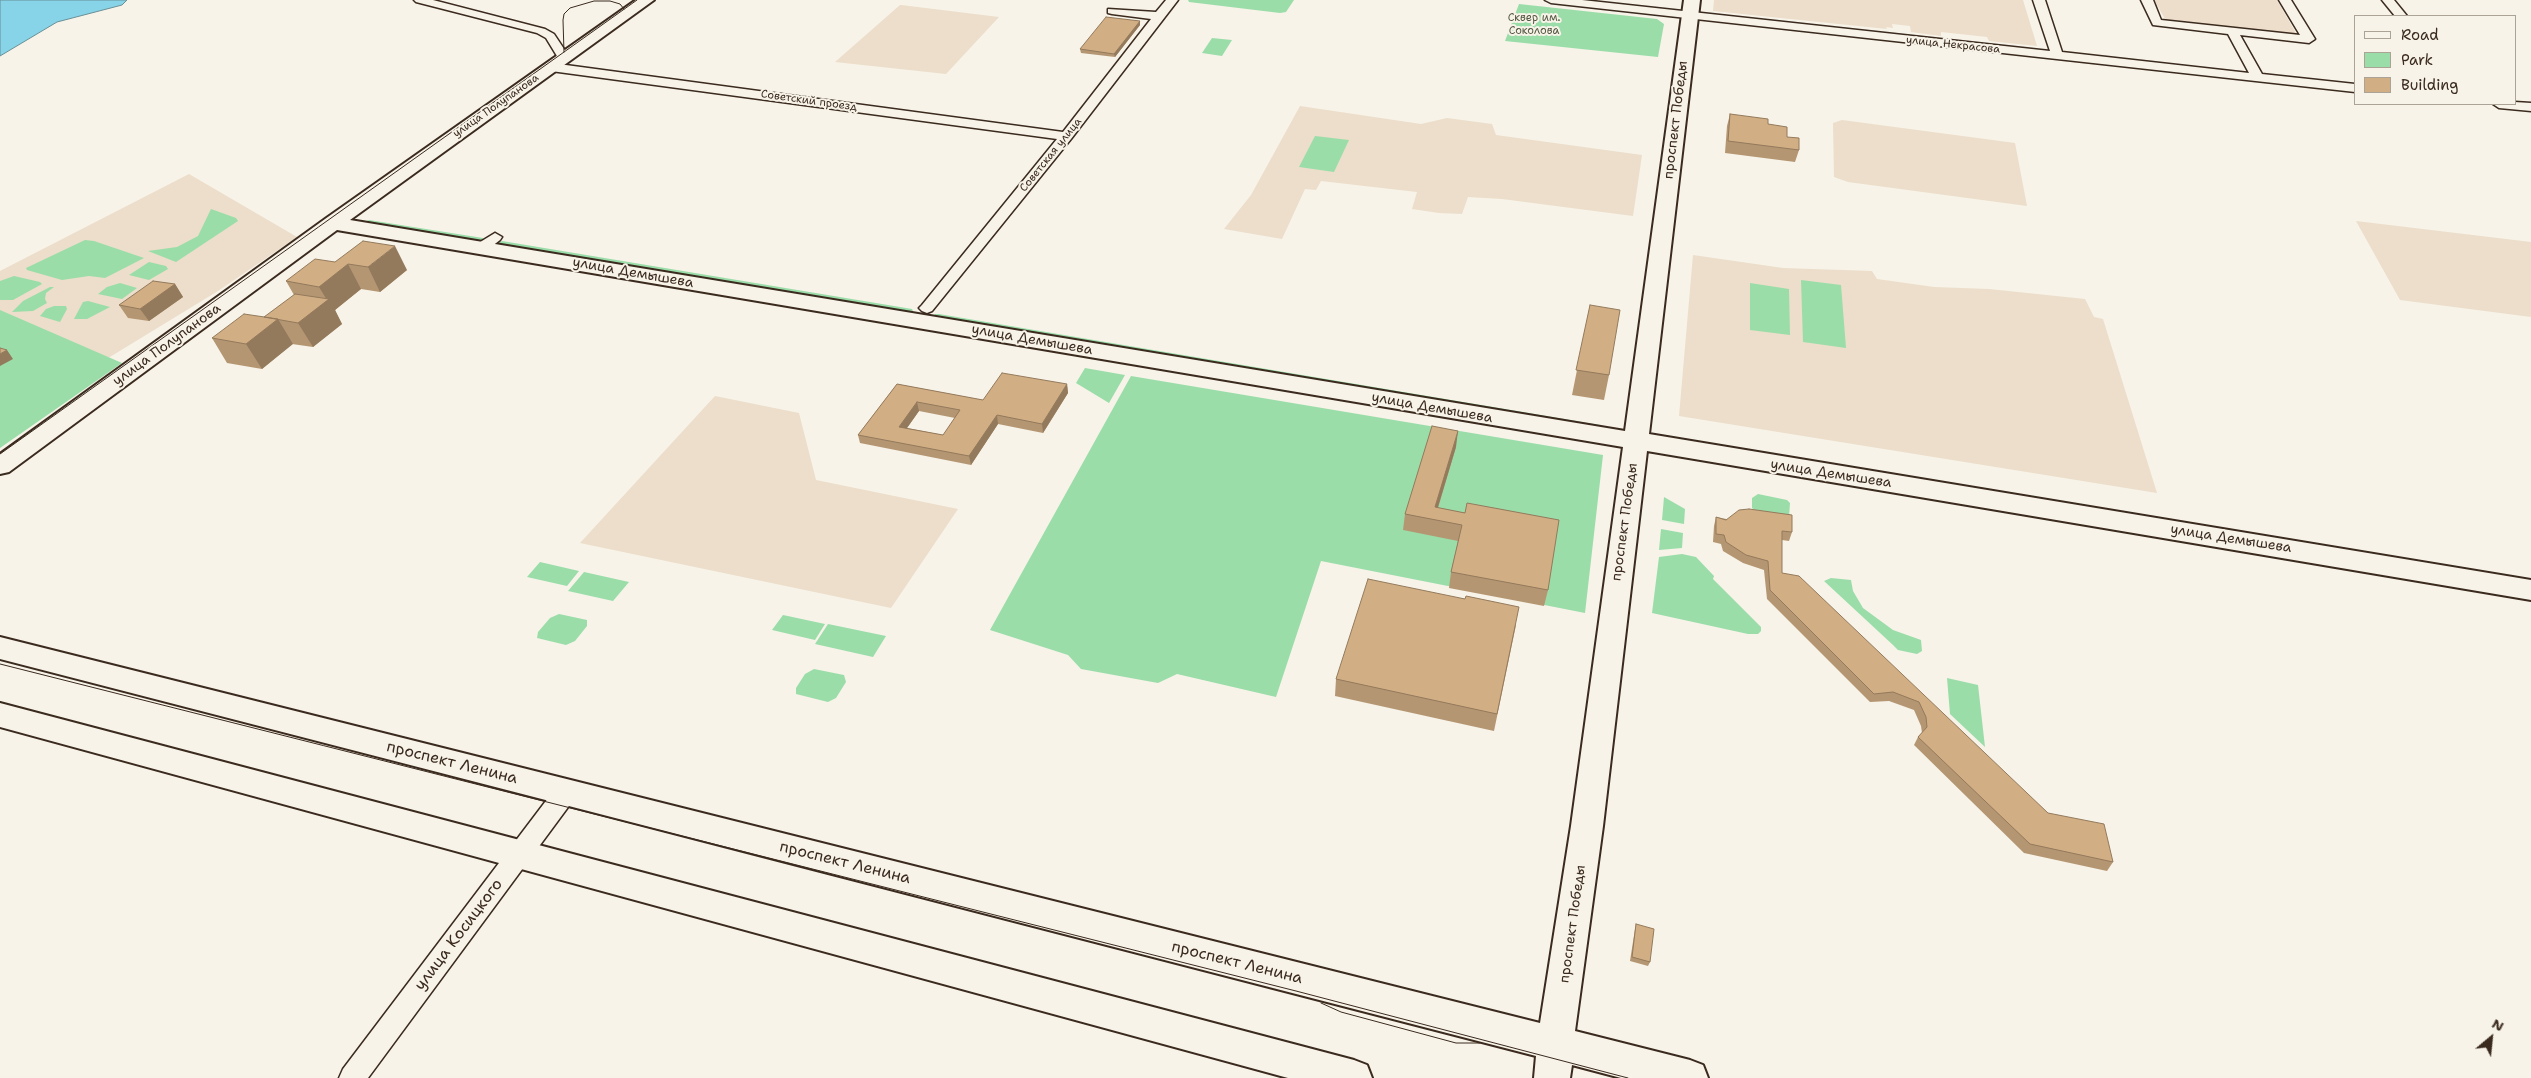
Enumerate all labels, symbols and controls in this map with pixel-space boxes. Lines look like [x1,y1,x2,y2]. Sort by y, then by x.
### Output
park label: Сквер им. Соколова [1508,11,1560,37]
legend [2354,15,2516,105]
text: Road [2401,25,2439,45]
street label: улица Некрасова [1905,33,2001,57]
text: Park [2401,50,2433,70]
street label: проспект Победы [1660,60,1692,180]
street label: улица Полупанова [451,71,541,141]
text: Building [2401,75,2458,95]
street label: Советский проезд [760,88,858,114]
street label: Советская улица [1017,115,1085,195]
street label: улица Демышева [571,254,695,292]
street label: улица Полупанова [110,300,224,390]
street label: улица Демышева [970,321,1094,359]
street label: улица Демышева [1370,389,1494,427]
street label: улица Демышева [1769,456,1893,492]
street label: проспект Победы [1608,462,1642,582]
street label: улица Демышева [2169,521,2293,557]
street label: проспект Ленина [384,737,520,789]
street label: проспект Ленина [777,837,913,889]
street label: проспект Победы [1556,864,1590,984]
street label: улица Косицкого [411,875,507,995]
street label: проспект Ленина [1169,937,1305,989]
north arrow [2466,1013,2516,1063]
text: N [2489,1014,2507,1035]

